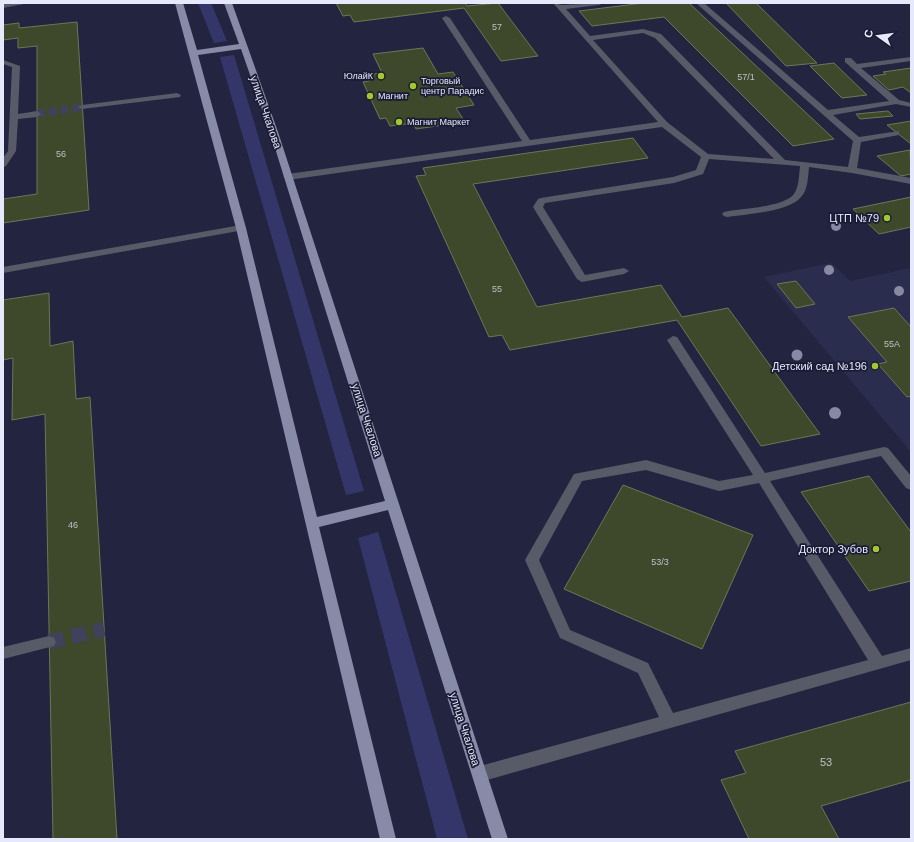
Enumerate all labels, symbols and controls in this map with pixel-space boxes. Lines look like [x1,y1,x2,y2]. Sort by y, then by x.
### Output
north arrow [858,16,898,56]
house number: 57 [492,22,502,32]
text: С [862,28,875,39]
place label: ЮлайК [344,71,374,81]
marker: ЮлайК [376,71,386,81]
house number: 57/1 [737,72,755,82]
street label: улица Чкалова [248,74,284,151]
place label: Торговый центр Парадис [421,76,484,96]
marker: Торговый центр Парадис [408,81,418,91]
marker: Магнит [365,91,375,101]
place label: Магнит [378,91,408,101]
marker: Магнит Маркет [394,117,404,127]
place label: Магнит Маркет [407,117,470,127]
house number: 56 [56,149,66,159]
place label: ЦТП №79 [829,212,879,224]
marker: ЦТП №79 [882,213,892,223]
house number: 55 [492,284,502,294]
house number: 55А [884,339,900,349]
place label: Детский сад №196 [772,360,867,372]
marker: Детский сад №196 [870,361,880,371]
street label: улица Чкалова [350,382,385,459]
house number: 46 [68,520,78,530]
place label: Доктор Зубов [799,543,868,555]
marker: Доктор Зубов [871,544,881,554]
house number: 53/3 [651,557,669,567]
street label: улица Чкалова [448,691,483,768]
house number: 53 [820,756,832,768]

